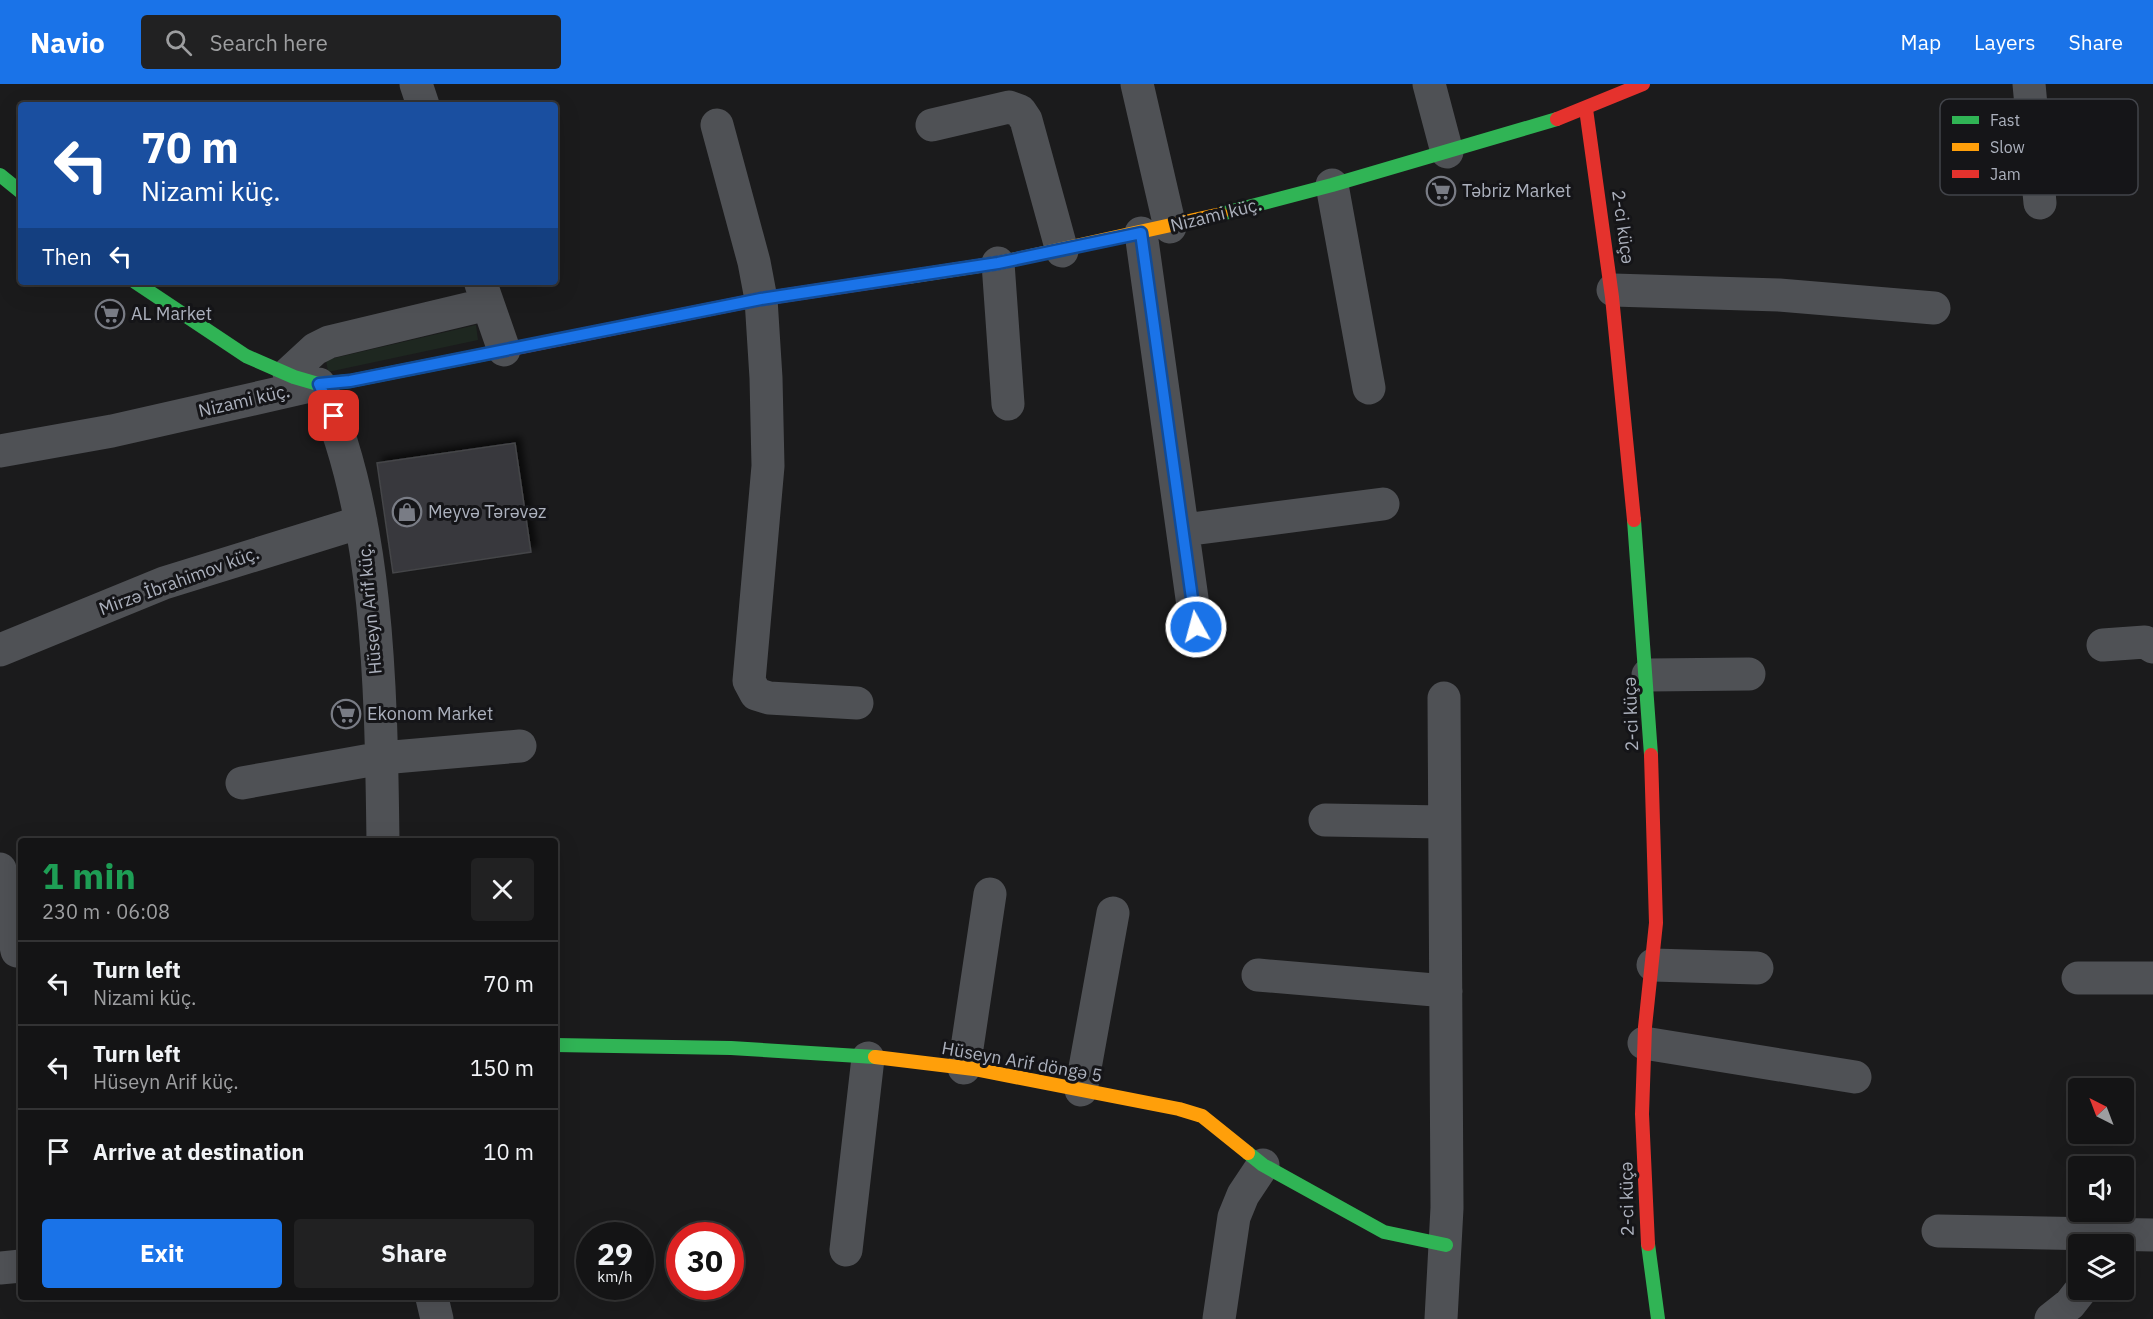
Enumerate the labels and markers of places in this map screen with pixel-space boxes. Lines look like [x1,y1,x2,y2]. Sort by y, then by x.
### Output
supermarket icon: Təbriz Market [1425,175,1457,207]
place label: Təbriz Market [1462,179,1571,202]
supermarket icon: AL Market [94,298,126,330]
place label: AL Market [131,302,212,325]
pin [308,390,359,441]
shop icon: Meyvə Tərəvəz [391,496,423,528]
place label: Meyvə Tərəvəz [428,500,546,523]
supermarket icon: Ekonom Market [330,698,362,730]
place label: Ekonom Market [367,702,493,725]

